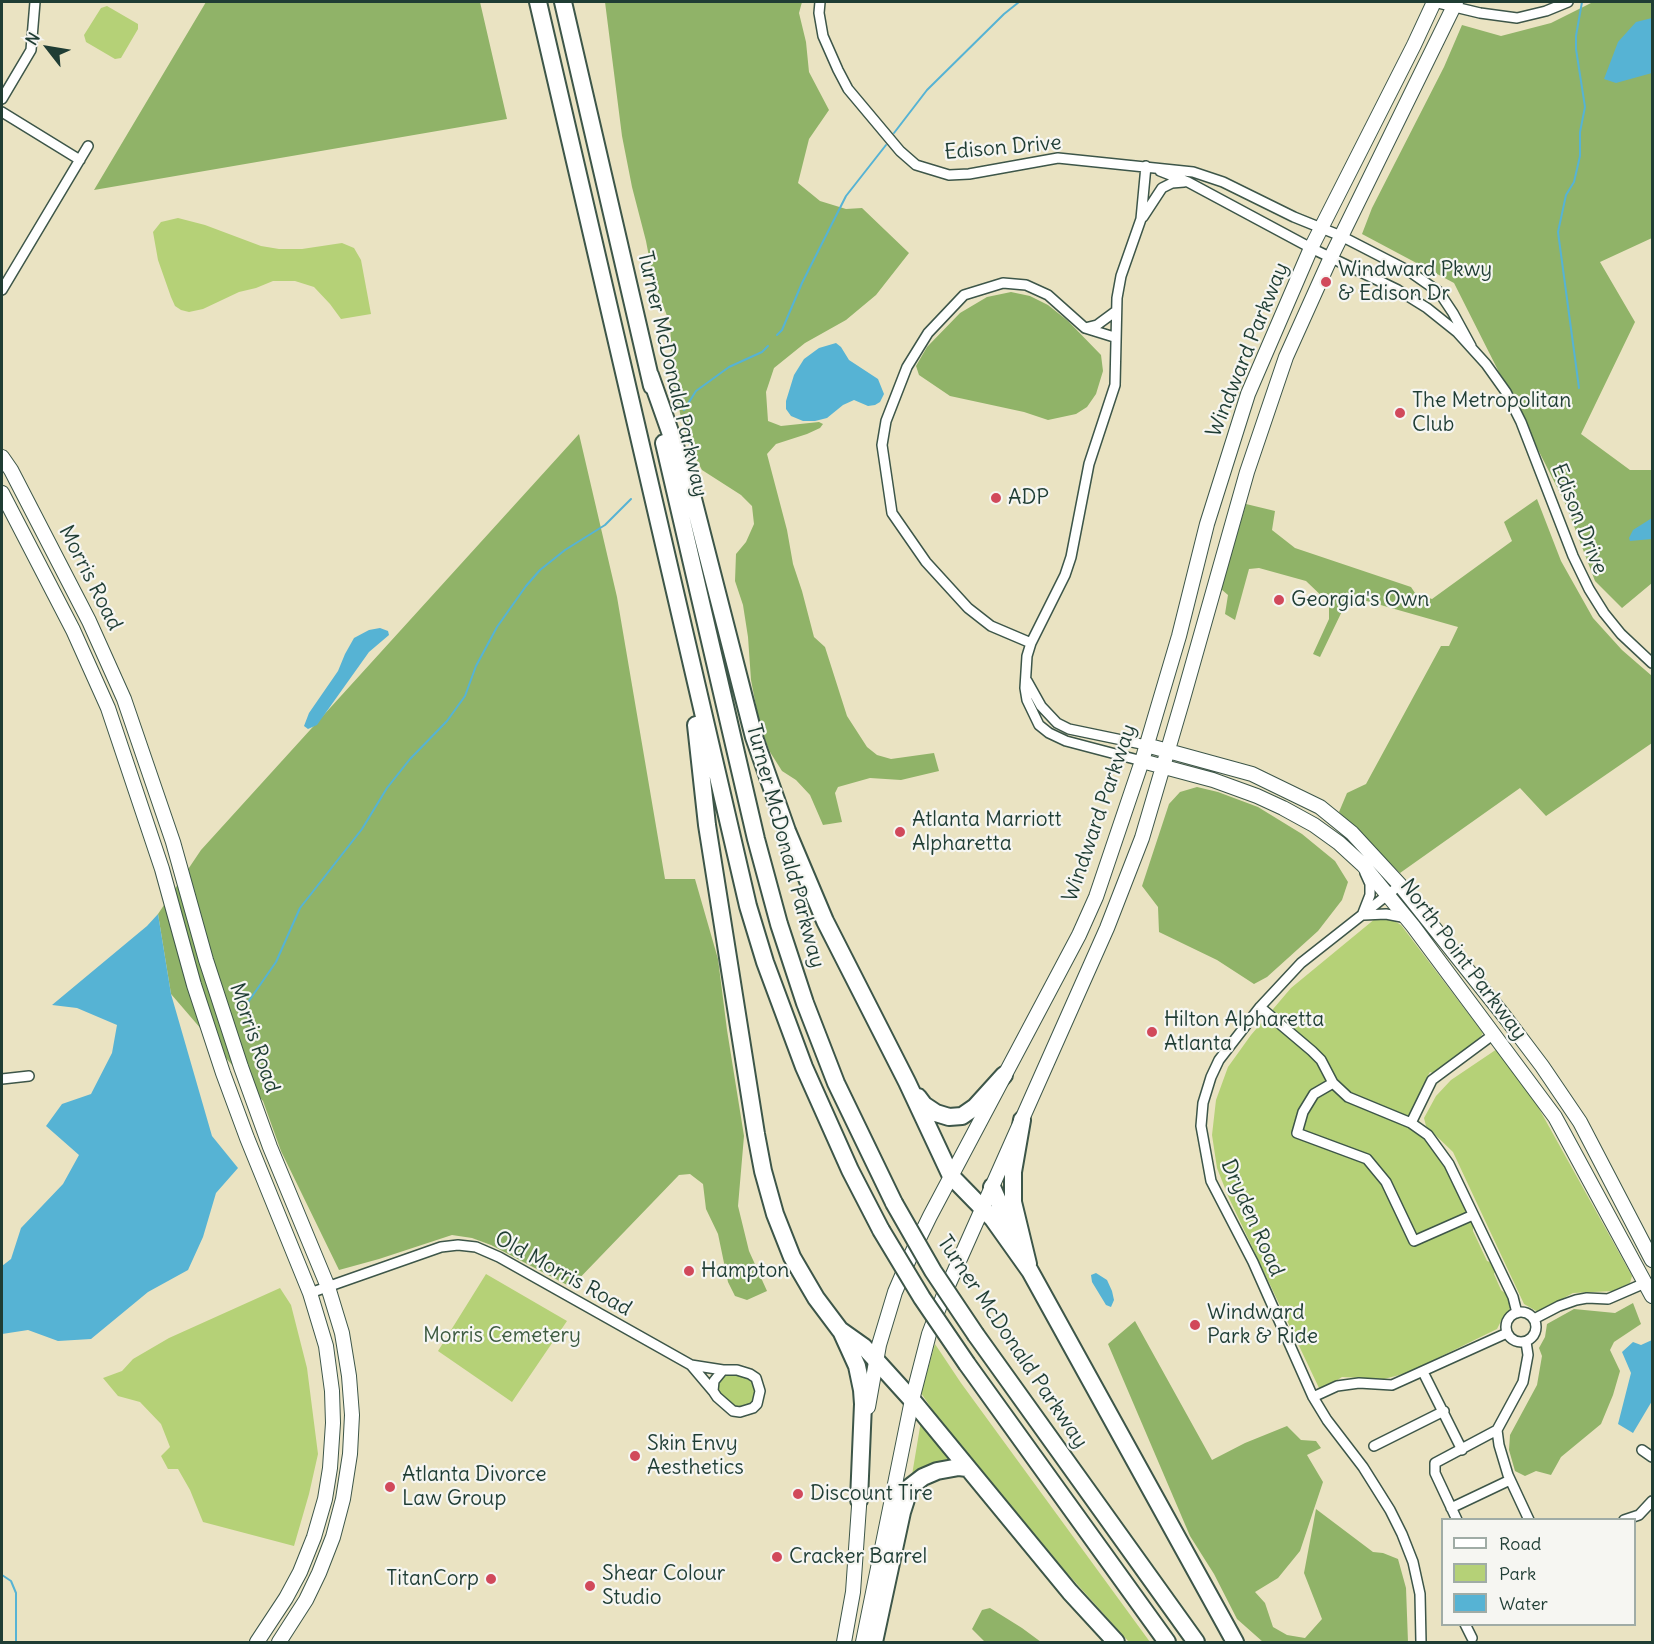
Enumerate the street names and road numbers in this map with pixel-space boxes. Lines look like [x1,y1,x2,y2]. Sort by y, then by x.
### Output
street label: Edison Drive [943,130,1063,166]
street label: Turner McDonald Parkway [631,249,713,499]
street label: Windward Parkway [1201,259,1295,441]
street label: Edison Drive [1545,460,1613,578]
street label: Morris Road [53,521,127,635]
street label: Turner McDonald Parkway [740,721,830,971]
street label: Windward Parkway [1058,721,1142,905]
street label: North Point Parkway [1394,874,1532,1046]
street label: Morris Road [223,980,285,1096]
street label: Dryden Road [1215,1156,1289,1280]
street label: Old Morris Road [490,1226,636,1322]
street label: Turner McDonald Parkway [931,1231,1093,1453]

